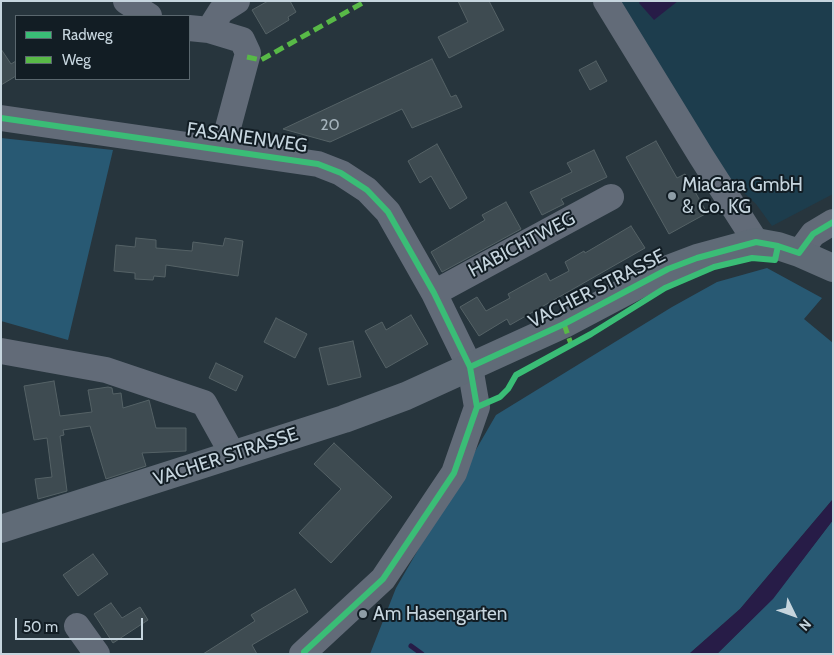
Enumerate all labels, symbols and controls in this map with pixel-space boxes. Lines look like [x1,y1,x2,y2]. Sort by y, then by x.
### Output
legend [15,15,190,80]
text: Radweg [62,26,112,44]
text: Weg [62,51,91,69]
house number: 20 [320,115,340,135]
street label: FASANENWEG [185,118,309,158]
place label: MiaCara GmbH & Co. KG [682,174,803,218]
marker: MiaCara GmbH & Co. KG [666,190,678,202]
street label: HABICHTWEG [465,207,579,283]
street label: VACHER STRASSE [525,245,669,333]
street label: VACHER STRASSE [151,423,301,491]
north arrow [769,590,819,640]
place label: Am Hasengarten [373,603,507,625]
scale bar [18,608,145,640]
marker: Am Hasengarten [357,608,369,620]
text: N [795,615,815,635]
text: 50 m [23,618,58,636]

